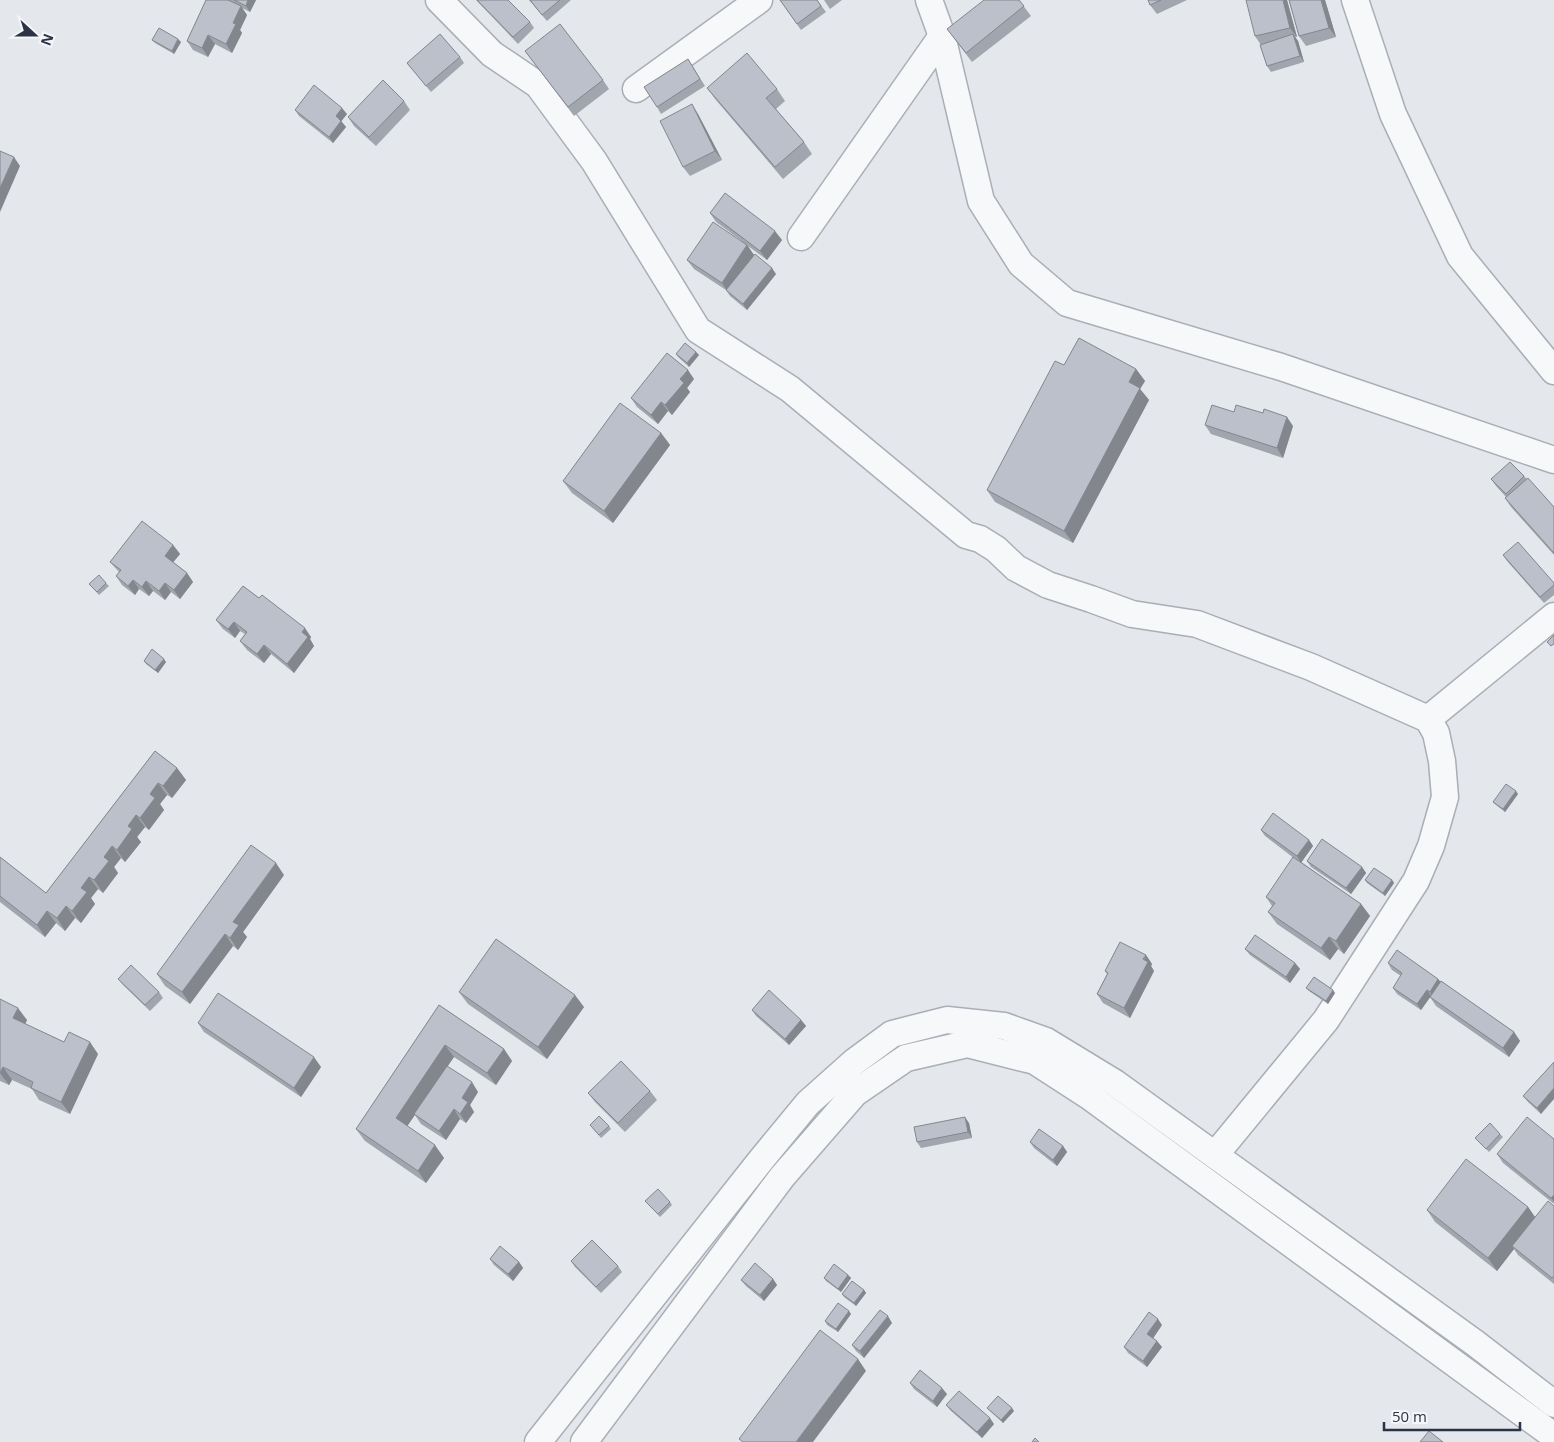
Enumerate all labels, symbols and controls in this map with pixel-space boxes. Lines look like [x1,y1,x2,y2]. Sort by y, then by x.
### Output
north arrow [10,10,60,60]
text: N [37,31,59,49]
scale bar [1384,1400,1520,1432]
text: 50 m [1392,1406,1427,1426]

